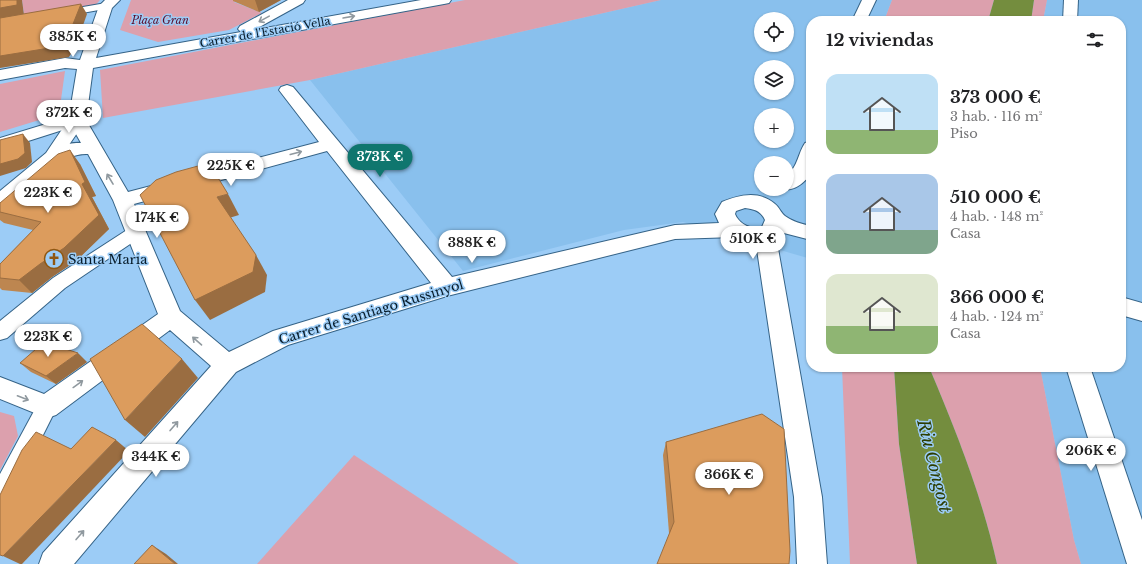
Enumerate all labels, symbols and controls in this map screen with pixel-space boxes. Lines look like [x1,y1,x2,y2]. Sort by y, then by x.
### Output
map controls [754,12,794,196]
button: locate [754,12,794,52]
park label: Plaça Gran [130,13,189,27]
street label: Carrer de l'Estació Vella [199,13,332,50]
one-way arrow [342,13,355,21]
one-way arrow [258,15,270,23]
pin: 385K € [40,24,106,58]
text: 385K € [49,28,97,45]
icon: filters [1084,29,1106,51]
text: 12 viviendas [826,30,934,51]
button: layers [754,60,794,100]
text: 373 000 € [950,87,1041,108]
icon: home [858,90,906,138]
pin: 372K € [36,100,102,134]
text: 372K € [45,104,93,121]
button: + [754,108,794,148]
text: 3 hab. · 116 m² [950,108,1042,125]
text: Piso [950,125,978,142]
pin: 373K € [347,144,413,178]
text: 373K € [356,148,404,165]
one-way arrow [289,149,302,157]
pin: 225K € [198,153,264,187]
button: − [754,156,794,196]
text: 225K € [207,157,255,174]
one-way arrow [106,173,114,185]
pin: 223K € [15,180,81,214]
text: 223K € [24,184,72,201]
text: 510 000 € [950,187,1041,208]
icon: home [858,190,906,238]
pin: 174K € [124,205,190,239]
text: 4 hab. · 148 m² [950,208,1043,225]
text: 174K € [135,209,179,226]
text: Casa [950,225,981,242]
pin: 510K € [720,226,786,260]
pin: 388K € [439,230,505,264]
text: 510K € [730,230,776,247]
text: 388K € [448,234,496,251]
church icon: Santa Maria [43,248,65,270]
place label: Santa Maria [68,251,148,268]
street label: Carrer de Santiago Russinyol [276,276,466,348]
text: 366 000 € [950,287,1044,308]
icon: home [858,290,906,338]
text: 4 hab. · 124 m² [950,308,1043,325]
pin: 223K € [15,324,81,358]
text: Casa [950,325,981,342]
text: 223K € [24,328,72,345]
one-way arrow [192,336,202,346]
one-way arrow [73,380,84,388]
one-way arrow [17,394,29,402]
water label: Riu Congost [912,416,956,516]
one-way arrow [170,421,179,431]
pin: 206K € [1058,438,1124,472]
text: 206K € [1066,442,1116,459]
pin: 344K € [123,444,189,478]
text: 344K € [131,448,181,465]
pin: 366K € [696,462,762,496]
text: 366K € [704,466,754,483]
one-way arrow [75,529,84,540]

